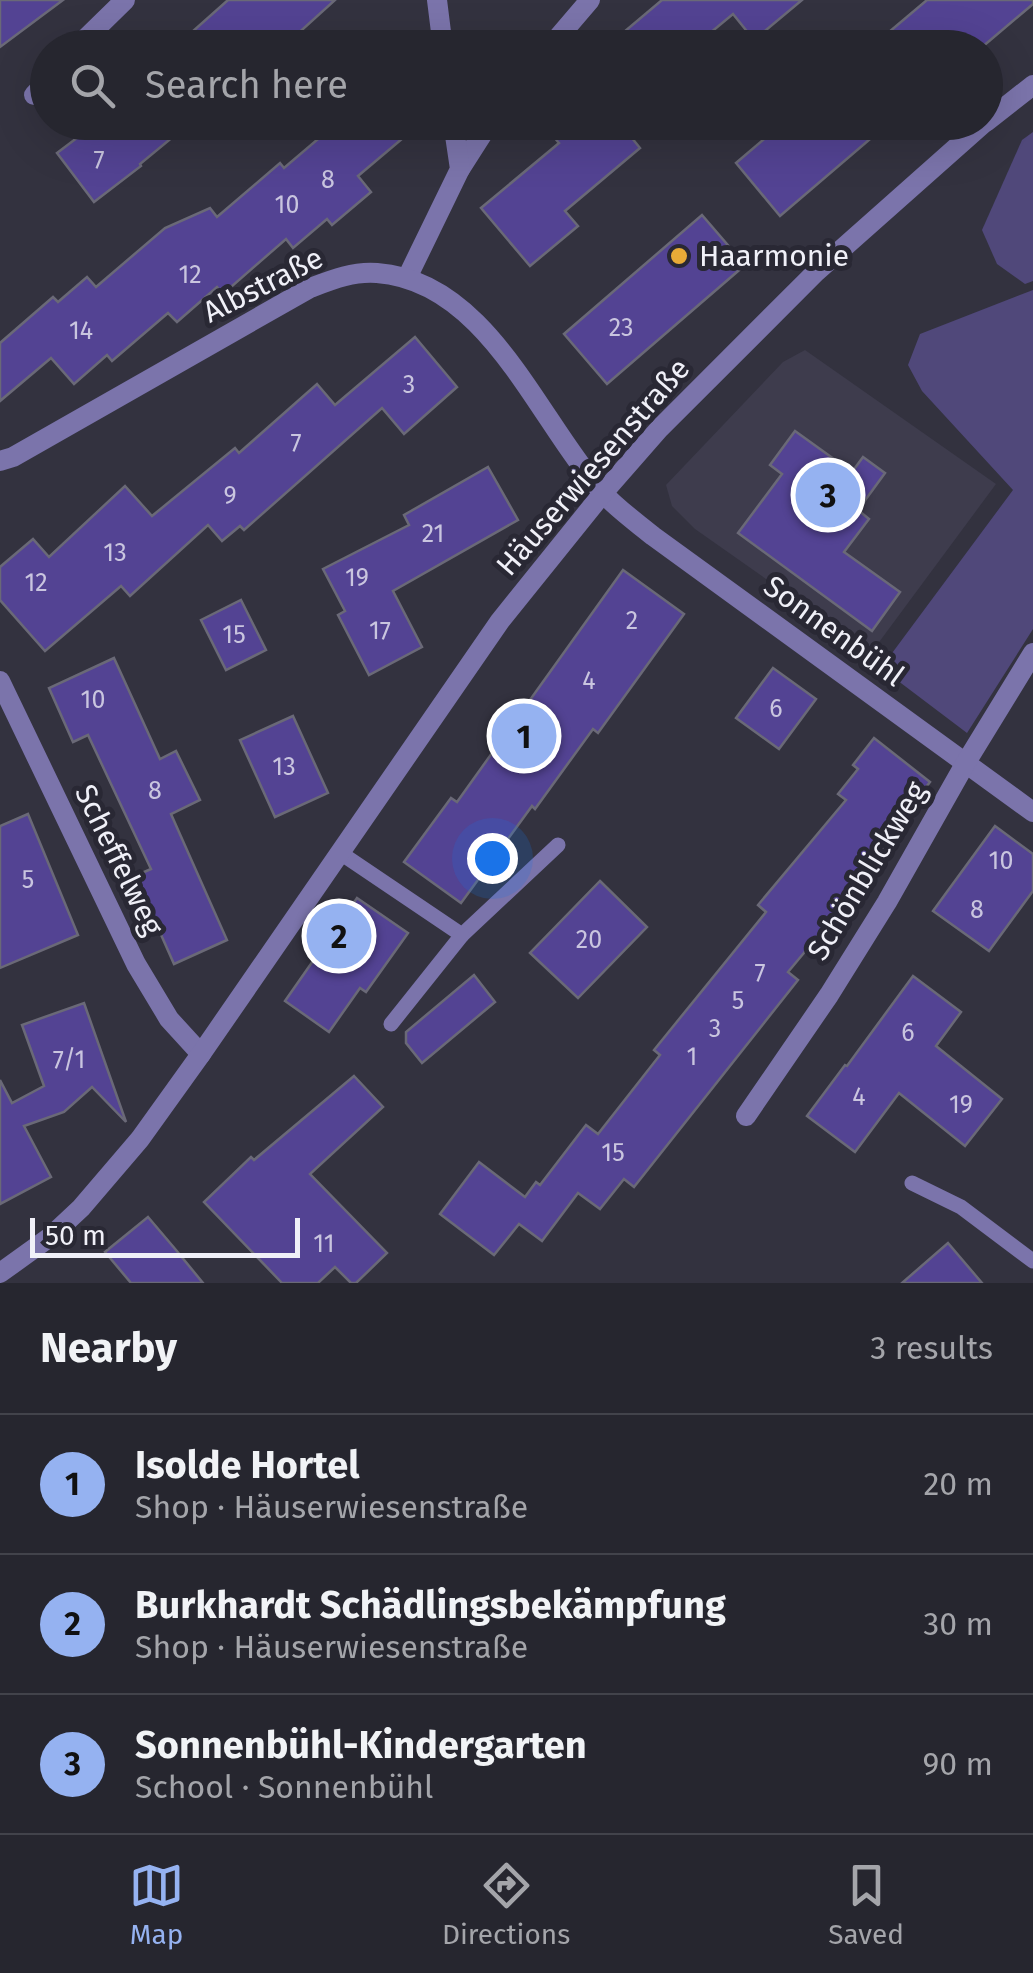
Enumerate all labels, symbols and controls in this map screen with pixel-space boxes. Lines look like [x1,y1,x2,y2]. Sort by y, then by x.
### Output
search box [30,30,1003,140]
icon: search [65,58,120,113]
text: Search here [145,62,348,108]
house number: 7 [93,145,105,175]
house number: 8 [321,165,335,195]
house number: 10 [275,190,299,220]
place label: Haarmonie [699,238,849,274]
street label: Albstraße [197,240,329,330]
marker: Haarmonie [668,245,690,267]
house number: 12 [178,260,202,290]
house number: 23 [609,313,633,343]
house number: 14 [69,316,93,346]
street label: Häuserwiesenstraße [489,351,697,583]
house number: 3 [403,370,415,400]
house number: 7 [290,428,302,458]
pin: 3 [796,458,860,532]
house number: 9 [223,481,237,511]
house number: 21 [422,519,444,549]
house number: 13 [103,538,127,568]
house number: 19 [345,563,369,593]
house number: 12 [24,568,48,598]
street label: Sonnenbühl [757,568,911,694]
house number: 2 [626,606,638,636]
house number: 17 [369,616,391,646]
house number: 15 [222,620,246,650]
house number: 4 [582,666,596,696]
house number: 10 [81,685,105,715]
house number: 6 [769,694,783,724]
pin: 1 [492,698,556,774]
house number: 13 [272,752,296,782]
street label: Schönblickweg [800,775,935,967]
house number: 8 [148,776,162,806]
street label: Scheffelweg [67,779,171,942]
your location [467,833,518,884]
house number: 10 [989,846,1013,876]
house number: 5 [22,865,34,895]
house number: 8 [970,895,984,925]
pin: 2 [306,898,372,974]
house number: 20 [576,925,602,955]
house number: 7 [754,958,766,988]
house number: 5 [732,986,744,1016]
house number: 3 [709,1014,721,1044]
house number: 6 [901,1018,915,1048]
house number: 1 [687,1042,697,1072]
house number: 7/1 [53,1045,85,1075]
house number: 4 [852,1082,866,1112]
house number: 19 [949,1090,973,1120]
house number: 15 [601,1138,625,1168]
scale bar [30,1213,300,1258]
text: 50 m [45,1219,106,1252]
house number: 11 [313,1229,335,1259]
text: Nearby [40,1323,177,1373]
text: 3 results [870,1329,993,1367]
text: Isolde Hortel [135,1442,360,1488]
text: 1 [65,1465,80,1503]
text: 20 m [923,1465,993,1503]
text: Shop · Häuserwiesenstraße [135,1488,528,1526]
text: Burkhardt Schädlingsbekämpfung [135,1582,726,1628]
text: 2 [64,1605,81,1643]
text: 30 m [923,1605,993,1643]
text: Shop · Häuserwiesenstraße [135,1628,528,1666]
text: Sonnenbühl-Kindergarten [135,1722,587,1768]
text: 3 [64,1745,81,1783]
text: 90 m [922,1745,993,1783]
text: School · Sonnenbühl [135,1768,433,1806]
tab: Map [129,1858,184,1951]
tab: Directions [442,1858,570,1951]
tab: Saved [828,1858,904,1951]

